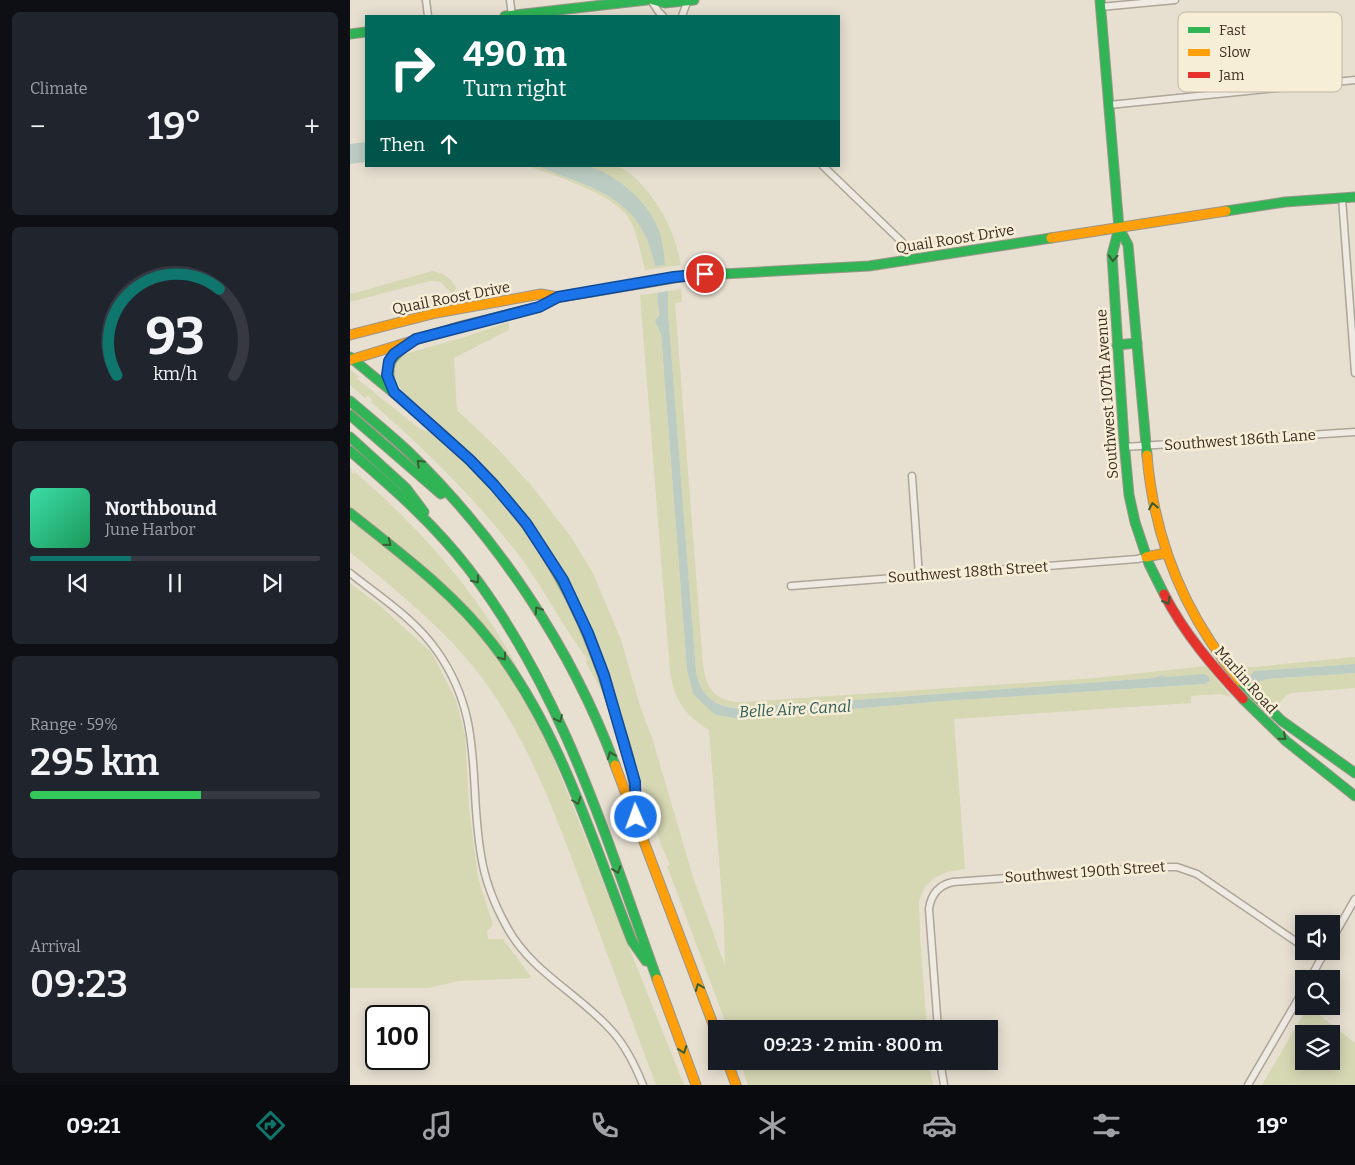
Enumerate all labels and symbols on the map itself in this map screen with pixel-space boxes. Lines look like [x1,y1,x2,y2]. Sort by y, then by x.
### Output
legend [1178,12,1342,92]
text: Fast [1219,22,1246,39]
text: Slow [1219,44,1251,61]
text: Jam [1218,67,1245,84]
street label: Quail Roost Drive [894,221,1016,257]
pin [684,253,726,295]
one-way arrow [1107,254,1118,262]
street label: Quail Roost Drive [390,278,512,318]
street label: Southwest 107th Avenue [1092,309,1122,479]
street label: Southwest 186th Lane [1164,426,1316,454]
one-way arrow [416,460,425,469]
one-way arrow [1148,501,1159,510]
one-way arrow [382,537,391,545]
street label: Southwest 188th Street [887,557,1049,587]
one-way arrow [470,574,479,583]
one-way arrow [1161,595,1171,604]
one-way arrow [535,606,544,616]
street label: Marlin Road [1211,643,1281,717]
one-way arrow [497,651,506,661]
water label: Belle Aire Canal [738,697,852,721]
one-way arrow [552,714,563,723]
one-way arrow [1277,732,1286,740]
one-way arrow [607,751,617,760]
position arrow [609,790,661,842]
one-way arrow [571,796,581,805]
street label: Southwest 190th Street [1004,857,1166,887]
one-way arrow [611,866,621,874]
one-way arrow [695,983,705,991]
speed limit sign: 100 [365,1005,430,1070]
one-way arrow [677,1045,687,1053]

